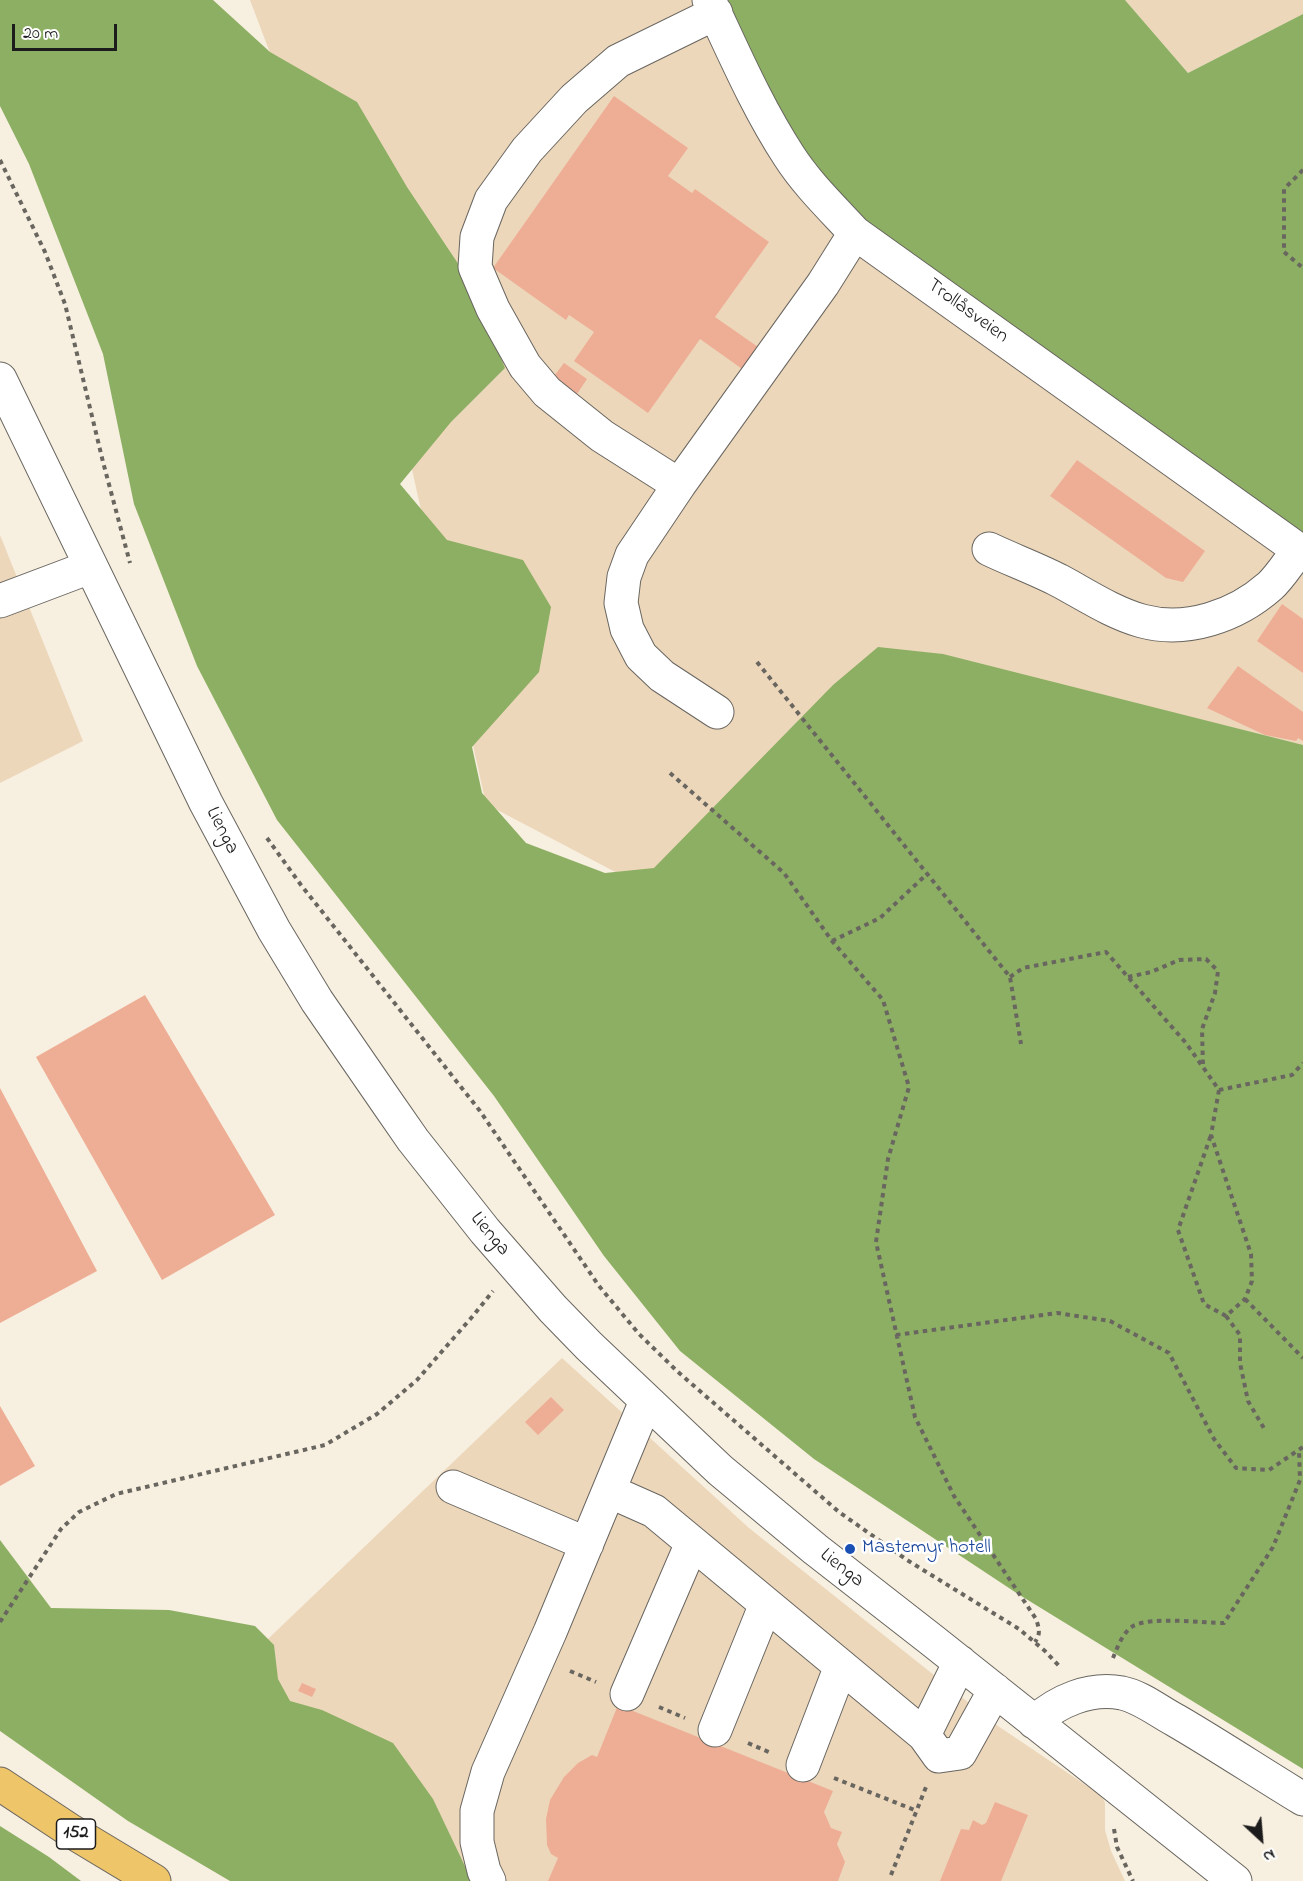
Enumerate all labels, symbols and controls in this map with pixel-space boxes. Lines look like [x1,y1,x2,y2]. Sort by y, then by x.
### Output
scale bar [15,12,120,50]
text: 20 m [23,21,58,47]
street label: Trollåsveien [922,274,1012,350]
street label: Lienga [199,803,243,859]
street label: Lienga [464,1208,514,1262]
place label: Mastemyr hotell [862,1537,991,1561]
marker: Mastemyr hotell [843,1542,857,1556]
street label: Lienga [814,1544,868,1594]
north arrow [1231,1809,1291,1869]
road number: 152 [56,1819,96,1849]
text: N [1259,1842,1279,1868]

